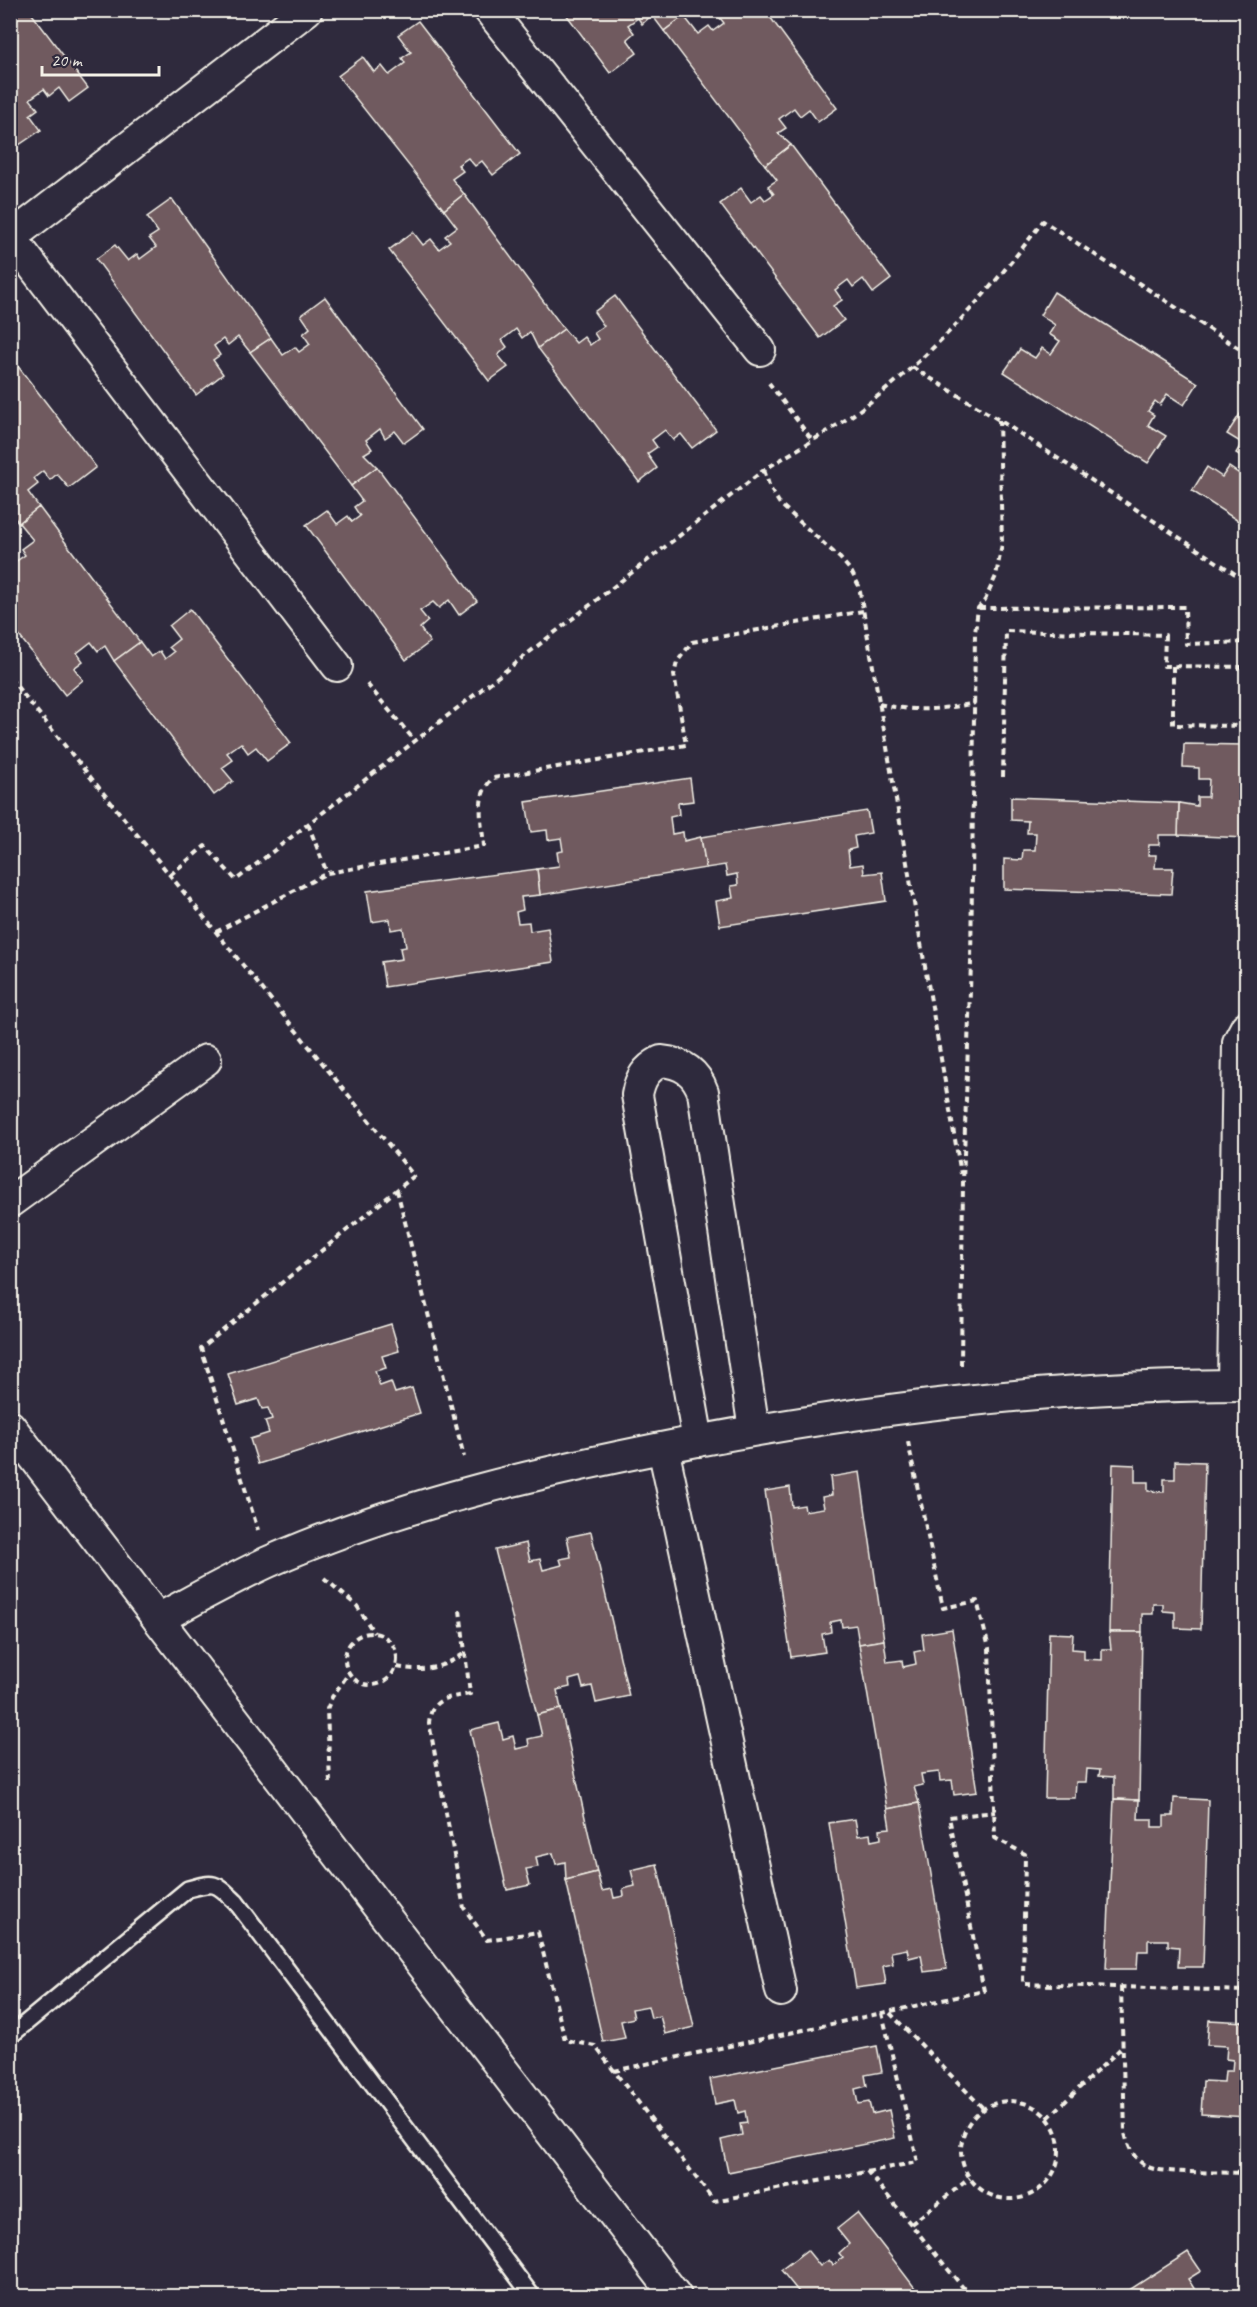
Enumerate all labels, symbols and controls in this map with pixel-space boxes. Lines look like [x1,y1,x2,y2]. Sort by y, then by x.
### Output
scale bar [42,39,159,77]
text: 20 m [51,49,84,71]

